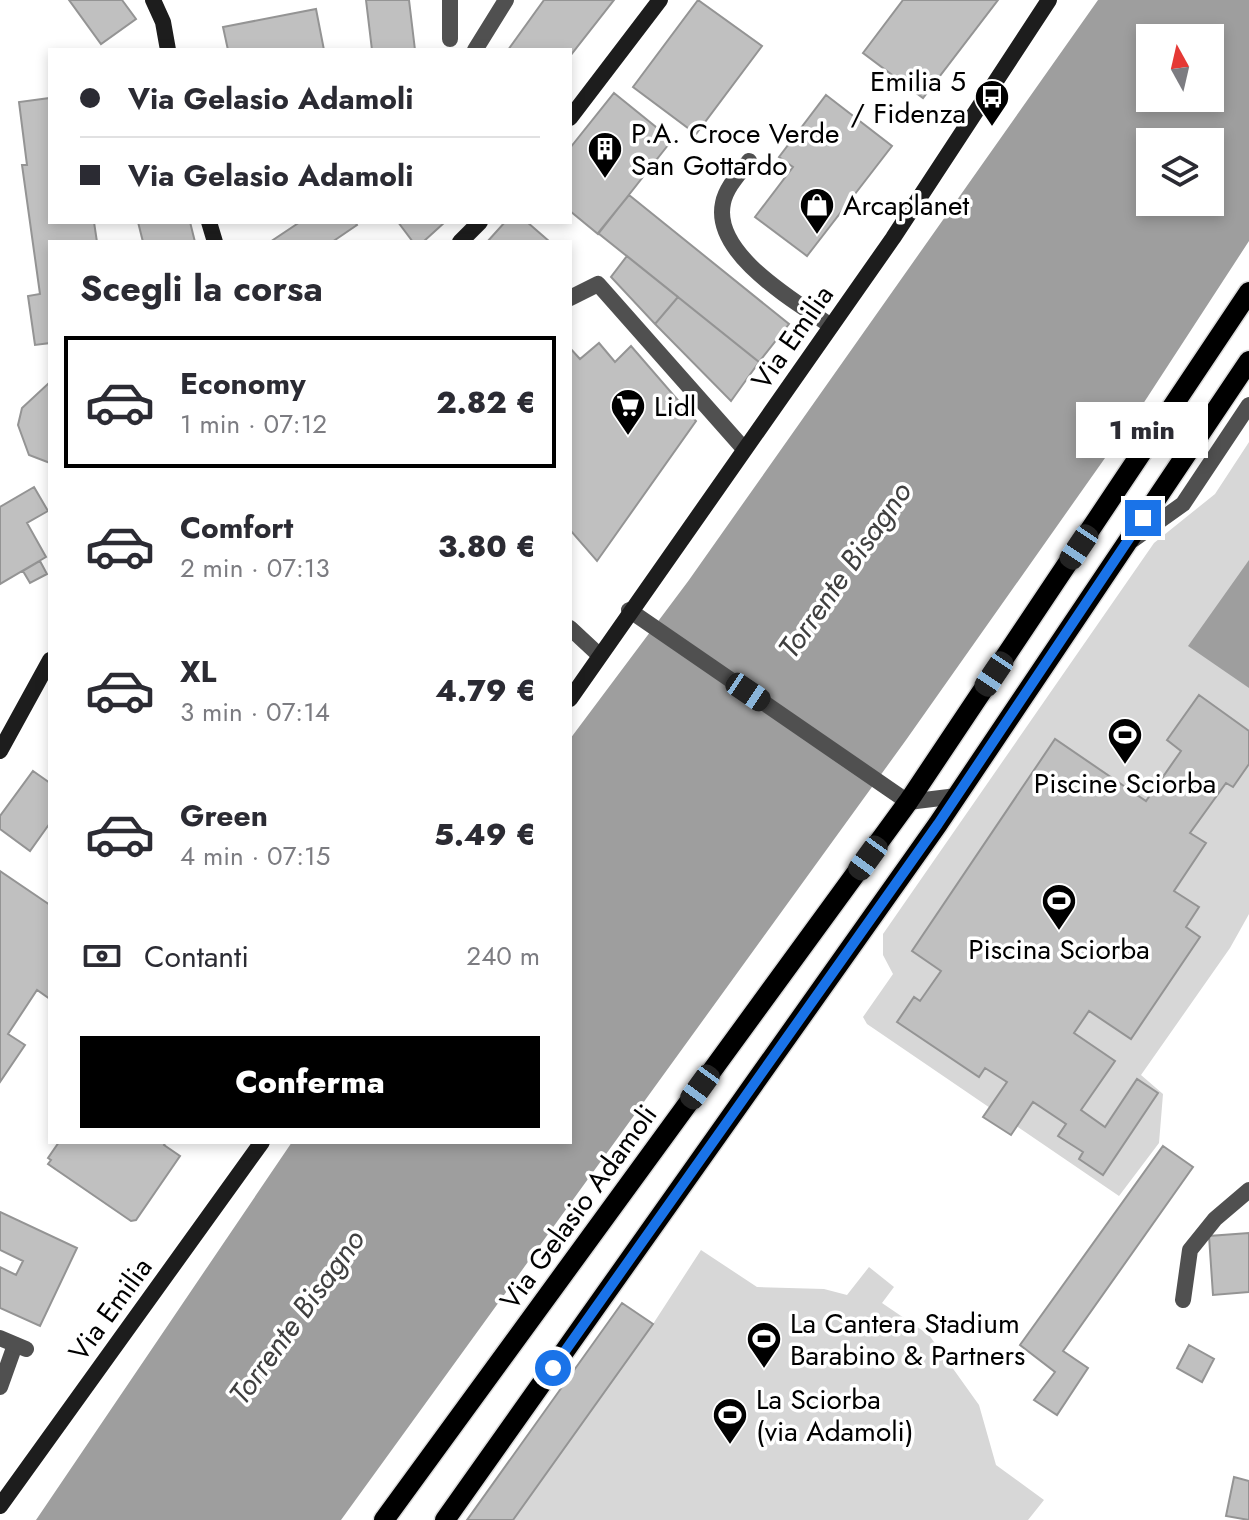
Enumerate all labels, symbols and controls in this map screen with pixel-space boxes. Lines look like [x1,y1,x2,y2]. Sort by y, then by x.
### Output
north arrow [1136,24,1224,112]
map controls [1136,24,1224,216]
place label: Emilia 5 / Fidenza [850,61,966,134]
text: Via Gelasio Adamoli [128,77,413,120]
bus stop icon: Emilia 5 / Fidenza [973,78,1011,128]
place label: P.A. Croce Verde San Gottardo [631,113,839,186]
button: layers [1136,128,1224,216]
building icon: P.A. Croce Verde San Gottardo [586,130,624,180]
text: Via Gelasio Adamoli [128,154,413,197]
place label: Arcaplanet [843,185,970,226]
shop icon: Arcaplanet [798,186,836,236]
text: Scegli la corsa [80,262,323,314]
street label: Via Emilia [741,277,843,398]
text: Economy [180,362,306,405]
icon: car [84,366,156,438]
text: 2.82 € [436,381,536,424]
place label: Lidl [654,386,696,427]
supermarket icon: Lidl [609,387,647,437]
callout: 1 min [1077,402,1209,458]
text: 1 min · 07:12 [180,405,327,443]
text: 1 min [1109,411,1175,449]
water label: Torrente Bisagno [768,472,922,667]
route end [1125,500,1161,536]
text: Comfort [180,506,293,549]
icon: car [84,510,156,582]
car [1056,520,1102,574]
text: 3.80 € [438,525,536,568]
text: 2 min · 07:13 [180,549,330,587]
car [971,647,1017,701]
text: XL [180,650,216,693]
icon: car [84,654,156,726]
text: 4.79 € [435,669,536,712]
car [721,669,775,715]
text: 3 min · 07:14 [180,693,330,731]
sports icon: Piscine Sciorba [1106,716,1144,766]
place label: Piscine Sciorba [1034,763,1216,804]
text: Green [180,794,268,837]
icon: car [84,798,156,870]
text: 5.49 € [434,813,536,856]
car [844,832,892,884]
text: 4 min · 07:15 [180,837,330,875]
sports icon: Piscina Sciorba [1040,882,1078,932]
place label: Piscina Sciorba [968,929,1150,970]
icon: cash [80,934,124,978]
text: Contanti [144,935,249,978]
text: 240 m [466,937,540,975]
button: Conferma [80,1036,540,1128]
car [676,1061,724,1113]
street label: Via Gelasio Adamoli [490,1096,667,1318]
water label: Torrente Bisagno [218,1220,375,1413]
street label: Via Emilia [59,1249,162,1370]
place label: La Cantera Stadium Barabino & Partners [790,1303,1025,1376]
sports icon: La Cantera Stadium Barabino & Partners [745,1320,783,1370]
route start [535,1350,571,1386]
place label: La Sciorba (via Adamoli) [756,1379,914,1452]
sports icon: La Sciorba (via Adamoli) [711,1396,749,1446]

